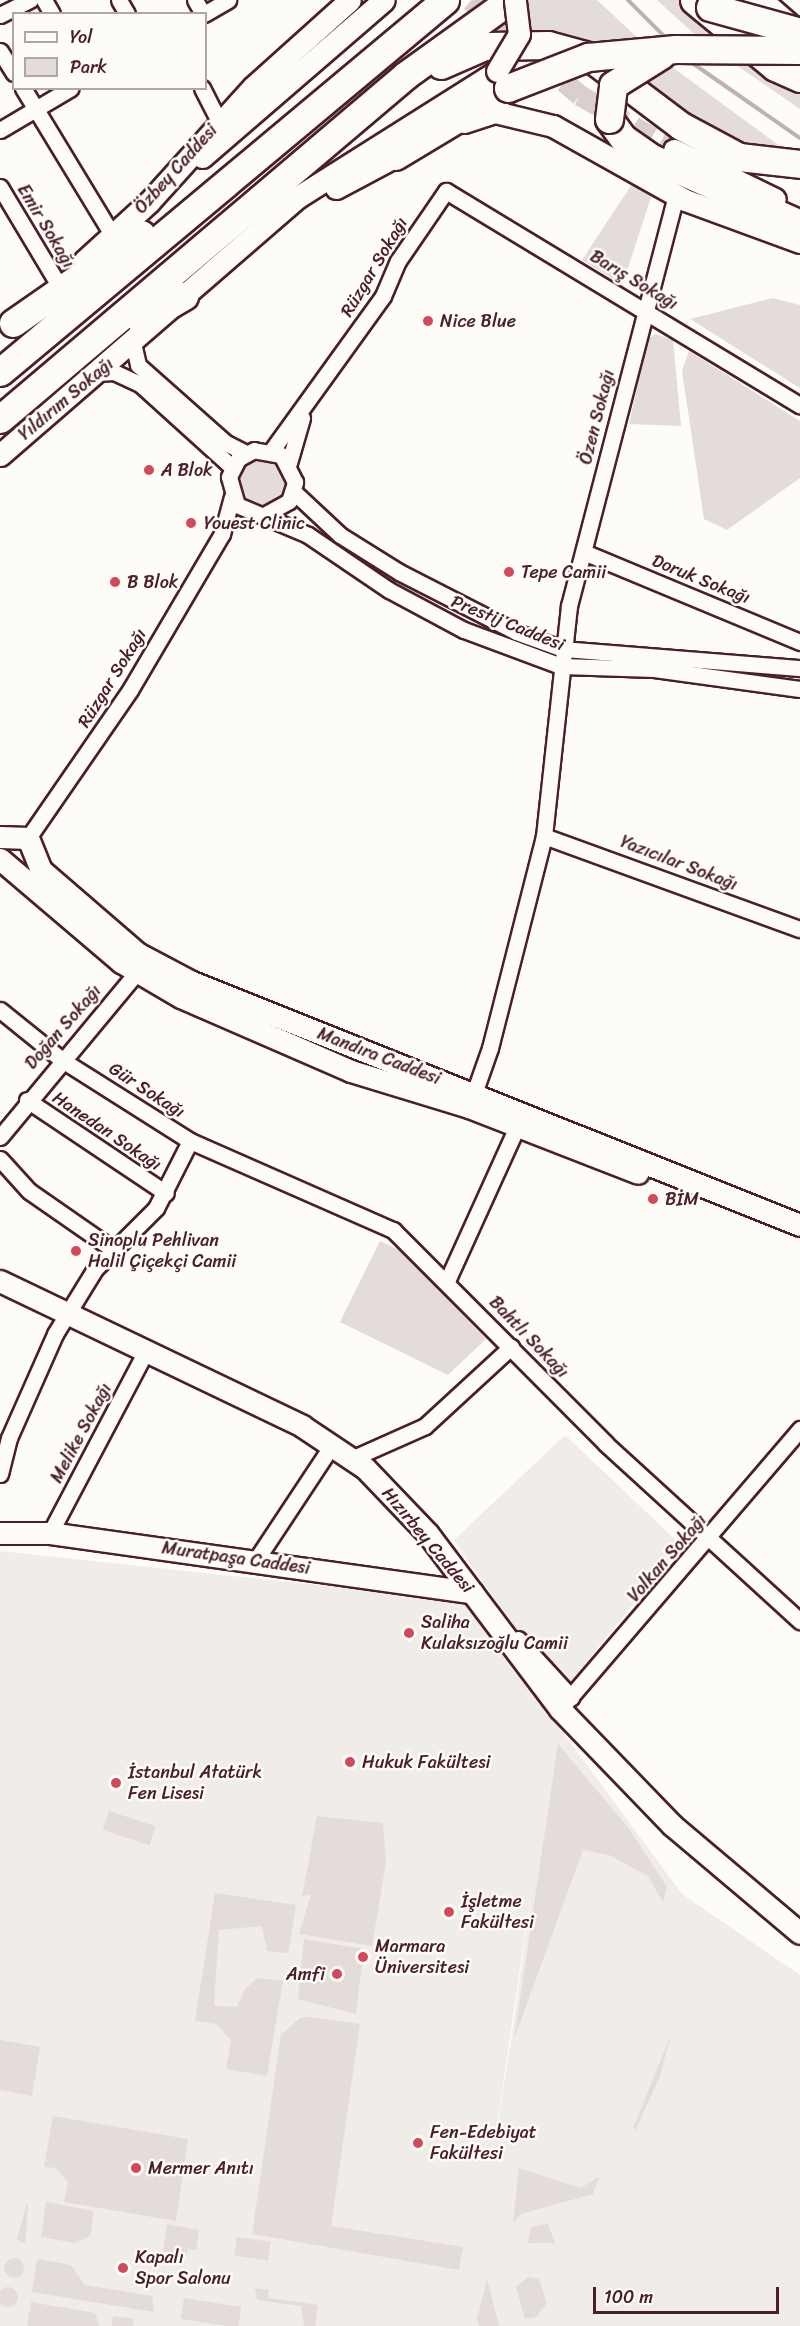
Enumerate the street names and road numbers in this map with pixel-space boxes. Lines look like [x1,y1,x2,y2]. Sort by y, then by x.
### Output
street label: Özbey Caddesi [130,119,222,219]
street label: Emir Sokağı [13,180,79,272]
street label: Rüzgar Sokağı [336,213,412,321]
street label: Barış Sokağı [586,245,682,315]
street label: Yıldırım Sokağı [14,353,118,445]
street label: Özen Sokağı [575,367,619,467]
street label: Doruk Sokağı [649,549,753,609]
street label: Prestij Caddesi [449,591,567,655]
street label: Rüzgar Sokağı [73,625,151,731]
street label: Yazıcılar Sokağı [617,831,741,895]
street label: Doğan Sokağı [20,980,106,1074]
street label: Mandıra Caddesi [315,1023,443,1089]
street label: Gür Sokağı [105,1058,189,1122]
street label: Hanedan Sokağı [48,1087,166,1175]
street label: Bahtlı Sokağı [485,1292,573,1382]
street label: Melike Sokağı [46,1379,116,1487]
street label: Hızırbey Caddesi [377,1482,479,1598]
street label: Volkan Sokağı [623,1510,711,1606]
street label: Muratpaşa Caddesi [160,1537,312,1579]

